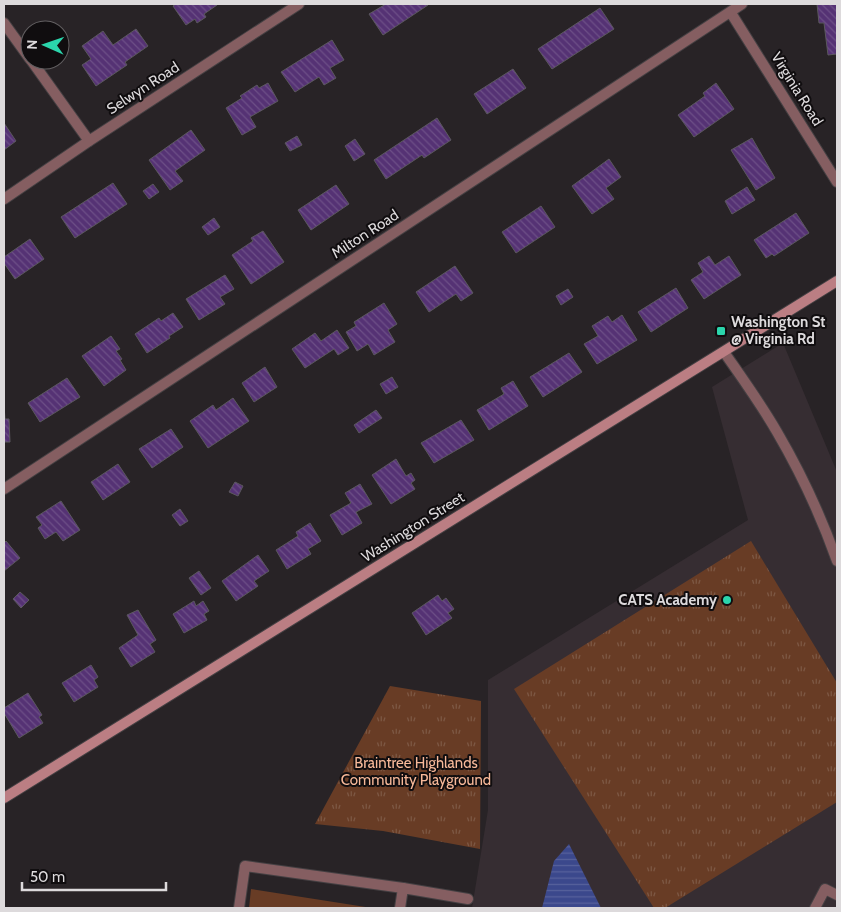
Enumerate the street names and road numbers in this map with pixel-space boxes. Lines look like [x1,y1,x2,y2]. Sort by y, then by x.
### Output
street label: Virginia Road [767,49,827,129]
street label: Selwyn Road [103,58,183,118]
street label: Milton Road [328,206,402,262]
street label: Washington Street [358,488,468,566]

